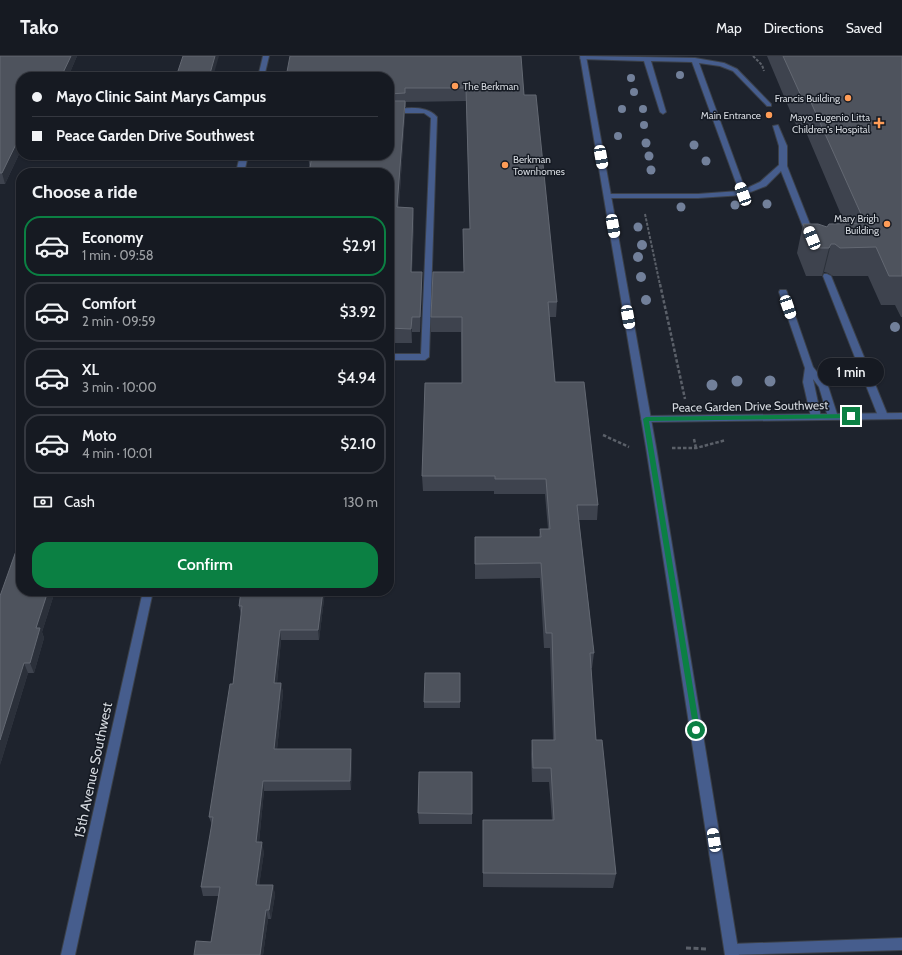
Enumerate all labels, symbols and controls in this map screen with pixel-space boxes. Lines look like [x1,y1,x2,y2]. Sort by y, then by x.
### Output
text: Tako [20,16,59,39]
text: Map [716,19,742,37]
text: Directions [764,19,824,37]
text: Saved [846,19,882,37]
place label: The Berkman [463,80,519,93]
marker: The Berkman [450,81,460,91]
text: Mayo Clinic Saint Marys Campus [56,88,266,106]
place label: Francis Building [775,92,841,105]
marker: Francis Building [843,93,853,103]
place label: Main Entrance [701,109,761,122]
marker: Main Entrance [764,110,774,120]
place label: Mayo Eugenio Litta Children's Hospital [790,111,871,136]
marker: Mayo Eugenio Litta Children's Hospital [873,117,885,129]
text: Peace Garden Drive Southwest [56,127,254,145]
car [593,144,609,170]
place label: Berkman Townhomes [513,153,565,178]
marker: Berkman Townhomes [500,160,510,170]
text: Choose a ride [32,181,137,203]
car [733,181,753,207]
place label: Mary Brigh Building [834,212,880,237]
car [605,213,621,239]
marker: Mary Brigh Building [882,219,892,229]
car [802,225,822,251]
icon: car [34,228,70,264]
text: Economy [82,229,143,247]
text: $2.91 [342,237,376,255]
text: 1 min · 09:58 [82,247,154,263]
icon: car [34,294,70,330]
car [778,294,798,320]
text: Comfort [82,295,136,313]
text: $3.92 [340,303,376,321]
car [620,304,636,330]
text: 2 min · 09:59 [82,313,156,329]
callout: 1 min [818,358,884,386]
icon: car [34,360,70,396]
text: XL [82,361,99,379]
text: 1 min [836,364,866,380]
text: $4.94 [338,369,376,387]
text: 3 min · 10:00 [82,379,157,395]
street label: Peace Garden Drive Southwest [672,397,828,415]
route end [842,407,860,425]
icon: car [34,426,70,462]
text: Moto [82,427,116,445]
text: $2.10 [341,435,376,453]
text: 4 min · 10:01 [82,445,152,461]
icon: cash [32,491,54,513]
text: Cash [64,493,95,511]
text: 130 m [343,494,378,510]
button: Confirm [32,542,378,588]
street label: 15th Avenue Southwest [70,700,116,840]
route start [687,721,705,739]
car [706,827,722,853]

